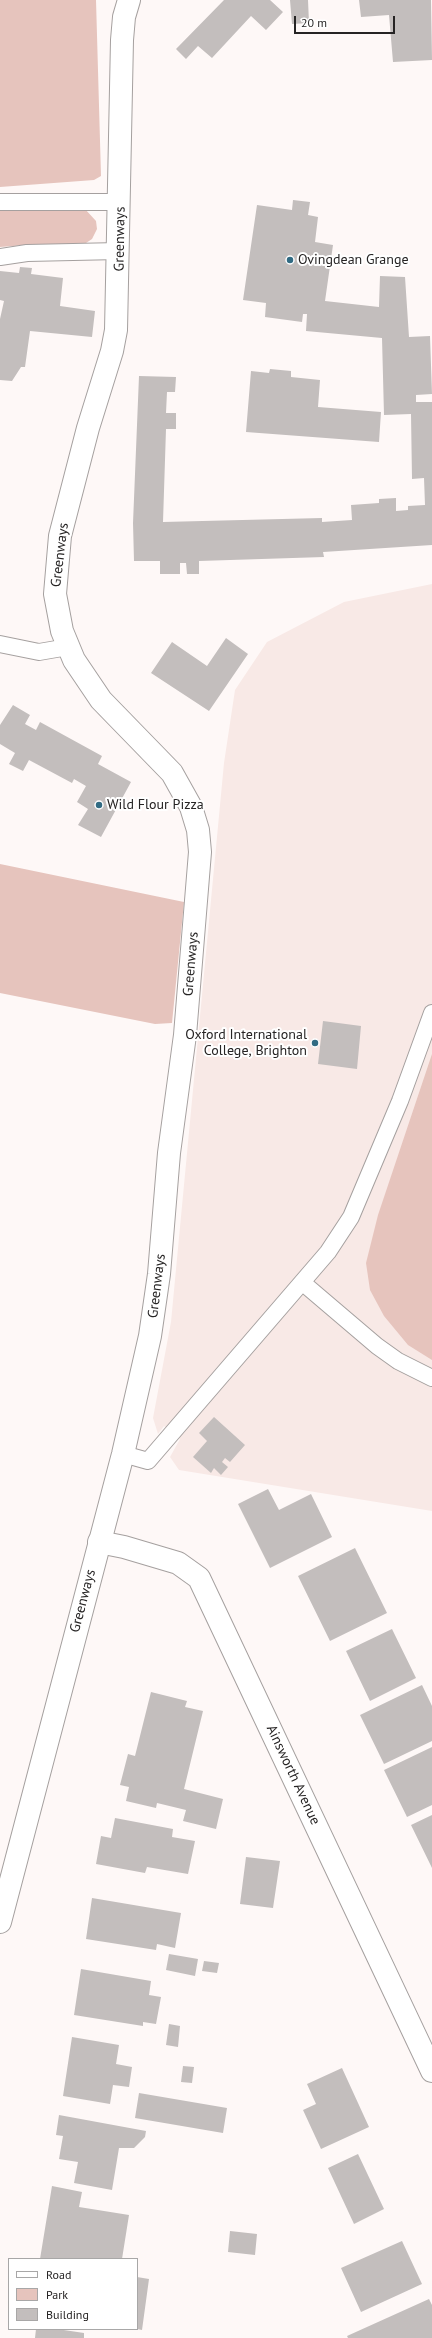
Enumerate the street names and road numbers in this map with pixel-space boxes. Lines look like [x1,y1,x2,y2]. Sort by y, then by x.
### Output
street label: Greenways [111,207,129,271]
street label: Greenways [48,522,72,588]
street label: Greenways [180,931,202,997]
street label: Greenways [145,1253,169,1319]
street label: Greenways [67,1568,99,1634]
street label: Ainsworth Avenue [263,1722,323,1828]

